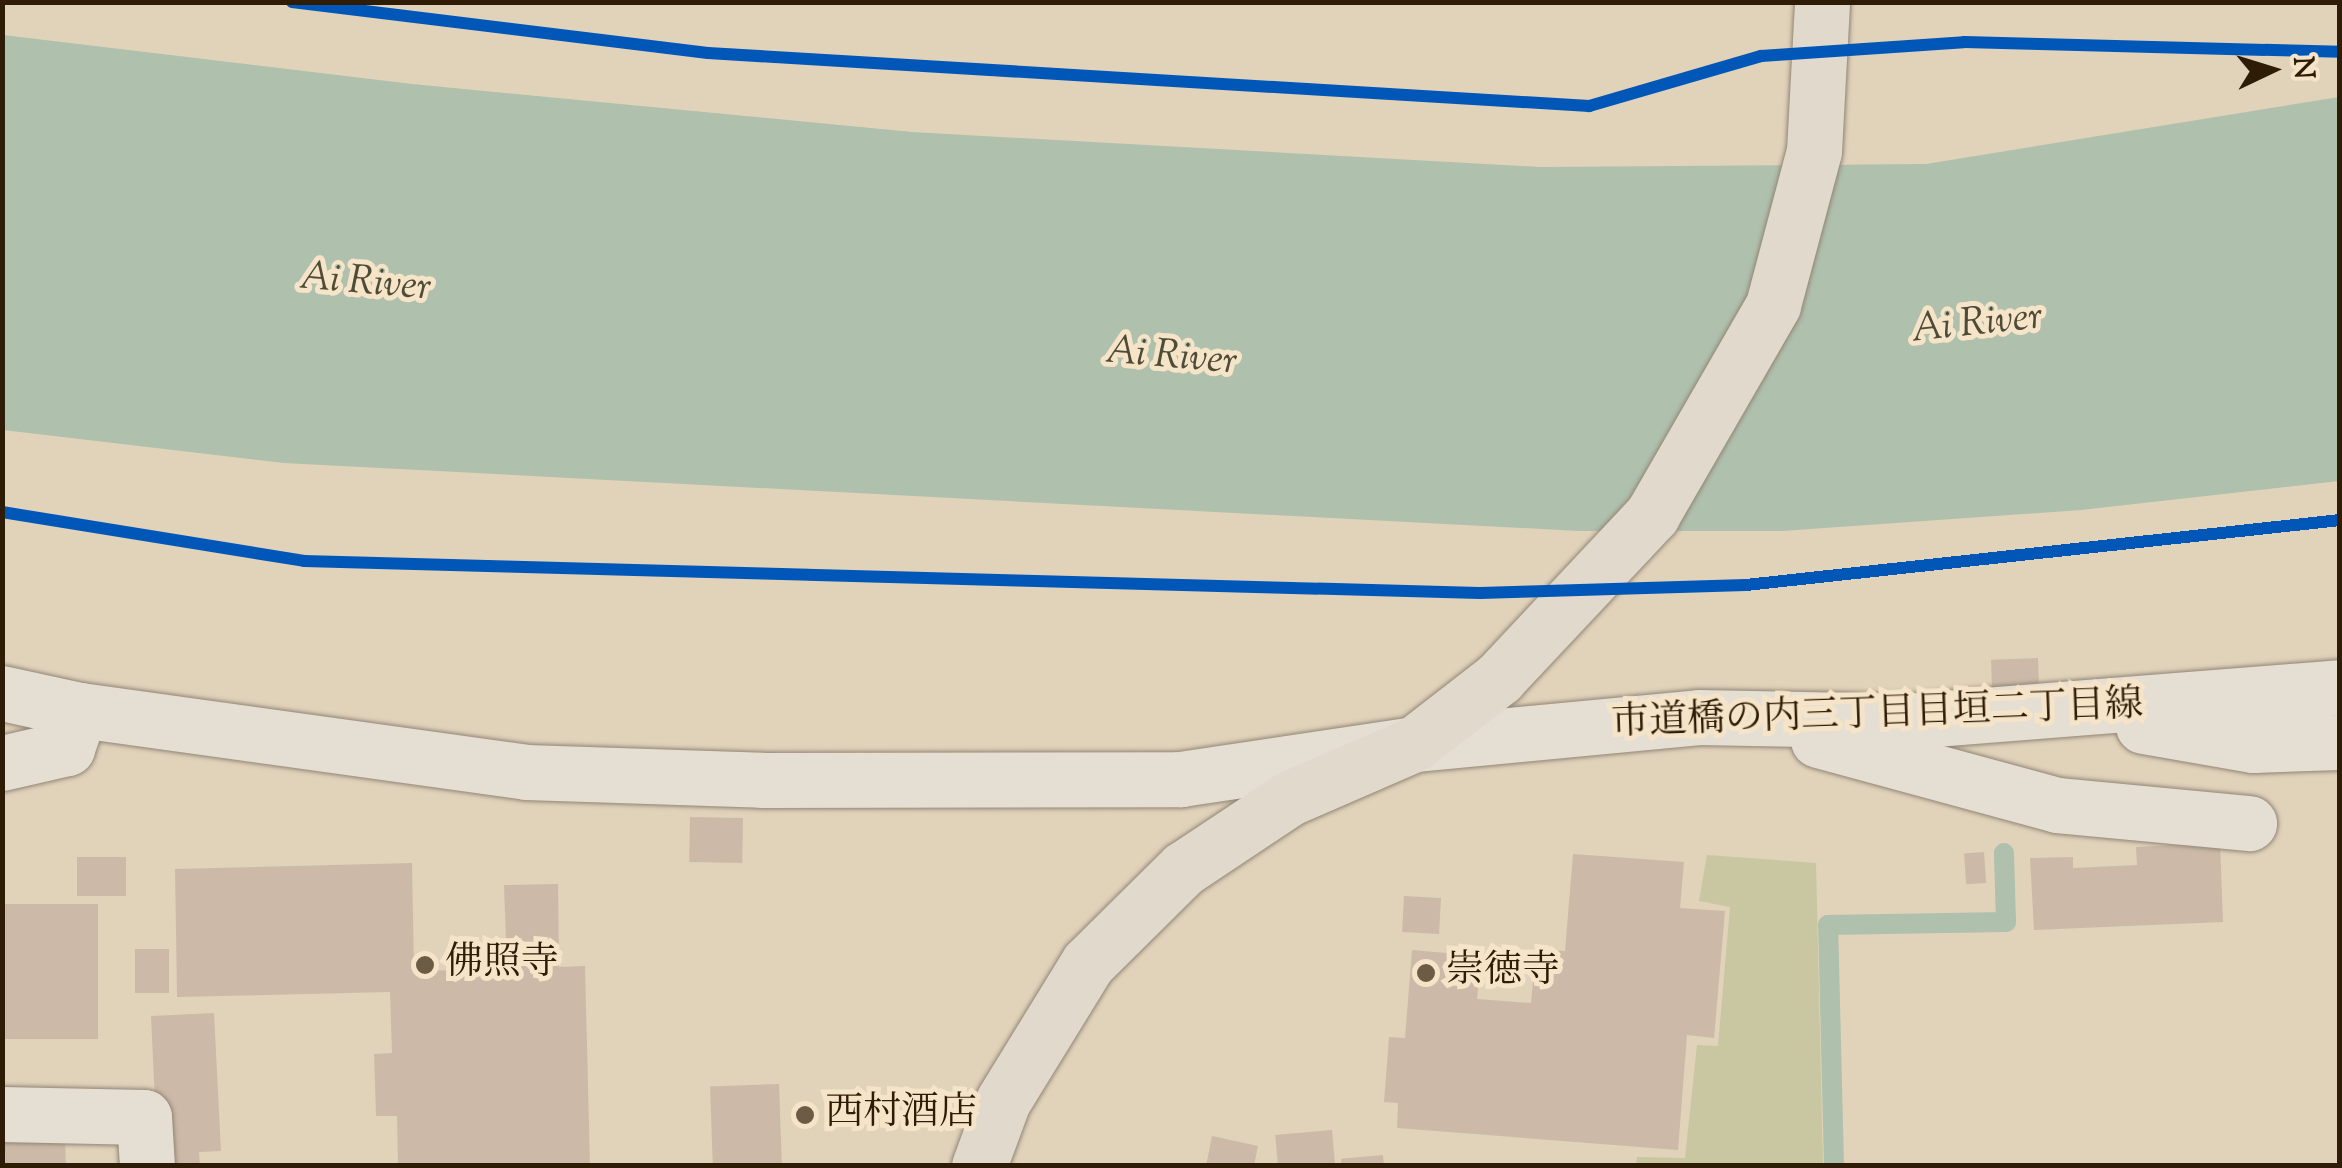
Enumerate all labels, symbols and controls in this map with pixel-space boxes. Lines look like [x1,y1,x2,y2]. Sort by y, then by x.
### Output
north arrow [2222,20,2322,120]
text: N [2281,55,2323,80]
water label: Ai River [297,254,433,314]
water label: Ai River [1909,294,2045,356]
water label: Ai River [1103,328,1239,388]
street label: 市道橋の内三丁目目垣二丁目線 [1610,684,2144,748]
place label: 佛照寺 [445,942,559,988]
place label: 崇徳寺 [1446,950,1560,996]
marker: 佛照寺 [414,954,436,976]
marker: 崇徳寺 [1415,962,1437,984]
place label: 西村酒店 [825,1092,977,1138]
marker: 西村酒店 [794,1104,816,1126]

